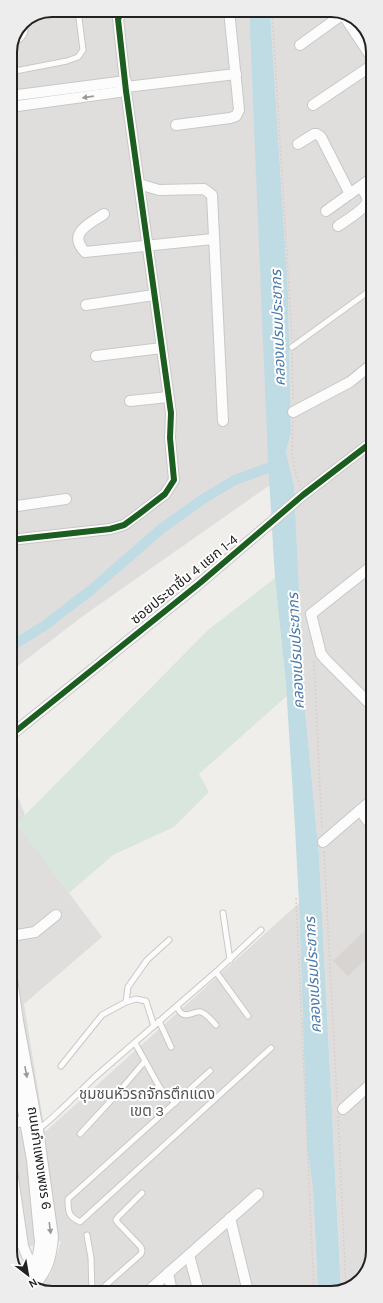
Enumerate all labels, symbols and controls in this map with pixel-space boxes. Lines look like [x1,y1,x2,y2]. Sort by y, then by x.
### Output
one-way arrow [82,94,94,100]
water label: คลองเปรมประชากร [267,268,289,386]
street label: ซอยประชาชื่น 4 แยก 1-4 [126,529,242,628]
water label: คลองเปรมประชากร [284,591,308,710]
water label: คลองเปรมประชากร [301,915,325,1034]
one-way arrow [24,1066,30,1078]
district label: ชุมชนหัวรถจักรตึกแดง เขต 3 [79,1085,215,1120]
street label: ถนนกำแพงเพชร 6 [24,1105,55,1211]
one-way arrow [47,1222,53,1235]
north arrow [8,1255,48,1295]
text: N [26,1276,40,1291]

